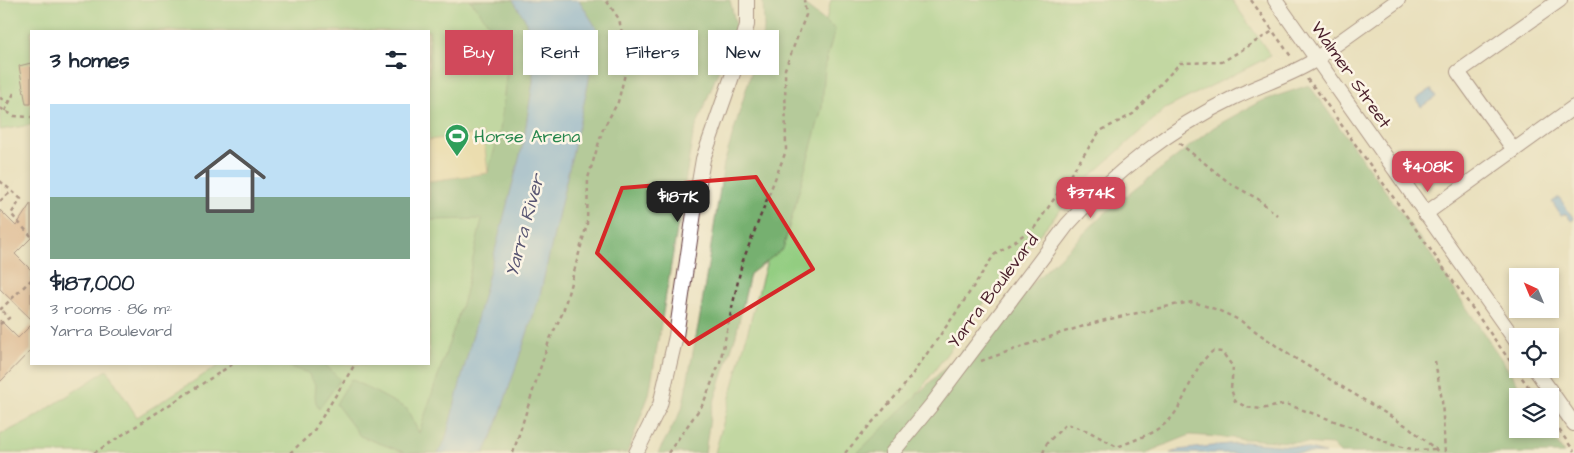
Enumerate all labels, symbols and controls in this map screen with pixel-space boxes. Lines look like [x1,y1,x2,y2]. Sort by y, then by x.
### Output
street label: Walmer Street [1305,16,1398,134]
chip: Buy [445,30,513,75]
chip: Rent [523,30,598,75]
chip: Filters [608,30,698,75]
chip: New [708,30,779,75]
text: 3 homes [50,46,130,75]
icon: filters [382,46,410,74]
sports icon: Horse Arena [444,123,470,157]
place label: Horse Arena [474,124,580,149]
icon: home [185,136,275,226]
pin: $408K [1393,150,1463,193]
text: $408K [1403,156,1453,178]
water label: Yarra River [498,169,552,280]
pin: $374K [1056,176,1126,219]
pin: $187K [643,180,713,223]
text: $374K [1067,182,1115,204]
text: $187K [658,186,698,208]
street label: Yarra Boulevard [942,229,1044,353]
north arrow [1509,268,1559,318]
map controls [1509,268,1559,438]
text: $187,000 [50,269,134,298]
text: 3 rooms · 86 m² [50,298,172,320]
text: Yarra Boulevard [50,320,172,342]
button: locate [1509,328,1559,378]
button: layers [1509,388,1559,438]

